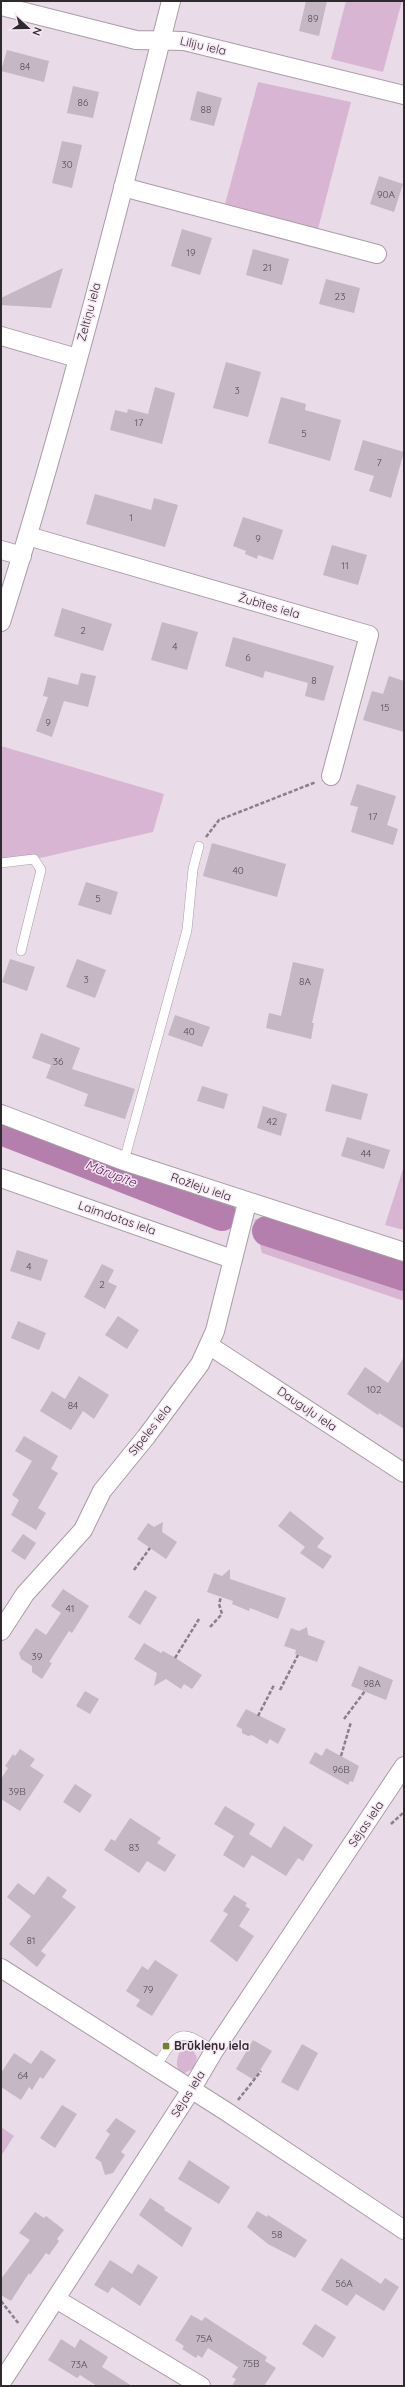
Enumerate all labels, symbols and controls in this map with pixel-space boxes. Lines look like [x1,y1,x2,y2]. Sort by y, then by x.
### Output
north arrow [8,8,48,48]
house number: 89 [308,12,319,25]
text: N [29,25,45,38]
street label: Liliju iela [179,33,228,58]
house number: 84 [20,60,30,73]
house number: 86 [78,96,89,109]
house number: 88 [201,103,211,116]
house number: 30 [61,158,73,171]
house number: 90A [377,188,396,201]
house number: 19 [186,246,196,259]
house number: 21 [262,261,272,274]
street label: Zeltiņu iela [73,281,104,343]
house number: 23 [335,290,345,303]
house number: 3 [234,384,240,397]
house number: 17 [135,416,143,429]
house number: 5 [301,427,307,440]
house number: 7 [376,456,382,469]
house number: 1 [129,511,133,524]
house number: 9 [255,532,261,545]
house number: 11 [341,559,349,572]
street label: Žubītes iela [237,590,302,621]
house number: 2 [80,624,86,637]
house number: 4 [172,640,178,653]
house number: 6 [245,651,251,664]
house number: 8 [311,674,317,687]
house number: 15 [380,701,390,714]
house number: 9 [45,716,51,729]
house number: 17 [369,810,377,823]
house number: 40 [232,864,244,877]
house number: 5 [95,892,101,905]
house number: 3 [83,973,89,986]
house number: 8A [299,975,311,988]
house number: 40 [183,1025,195,1038]
house number: 36 [53,1055,64,1068]
house number: 42 [267,1115,278,1128]
house number: 44 [361,1147,371,1160]
water label: Mārupīte [83,1156,139,1190]
street label: Rožleju iela [169,1169,233,1204]
street label: Laimdotas iela [76,1197,158,1238]
house number: 4 [26,1260,32,1273]
house number: 2 [99,1278,105,1291]
street label: Dauguļu iela [275,1383,340,1434]
house number: 102 [366,1383,382,1396]
house number: 84 [68,1399,78,1412]
street label: Sīpeles iela [125,1401,174,1458]
house number: 41 [66,1602,74,1615]
house number: 39 [32,1650,43,1663]
house number: 98A [363,1677,381,1690]
house number: 96B [332,1763,350,1776]
house number: 39B [8,1785,26,1798]
street label: Sējas iela [345,1798,386,1850]
house number: 83 [129,1841,139,1854]
house number: 81 [26,1934,36,1947]
house number: 79 [143,1983,154,1996]
place label: Brūkleņu iela [174,2038,249,2054]
marker: Brūkleņu iela [161,2041,171,2051]
street label: Sējas iela [167,2068,208,2120]
house number: 64 [18,2069,28,2082]
house number: 58 [272,2228,282,2241]
house number: 56A [335,2277,353,2290]
house number: 75A [195,2332,213,2345]
house number: 75B [242,2357,260,2370]
house number: 73A [71,2358,88,2371]

